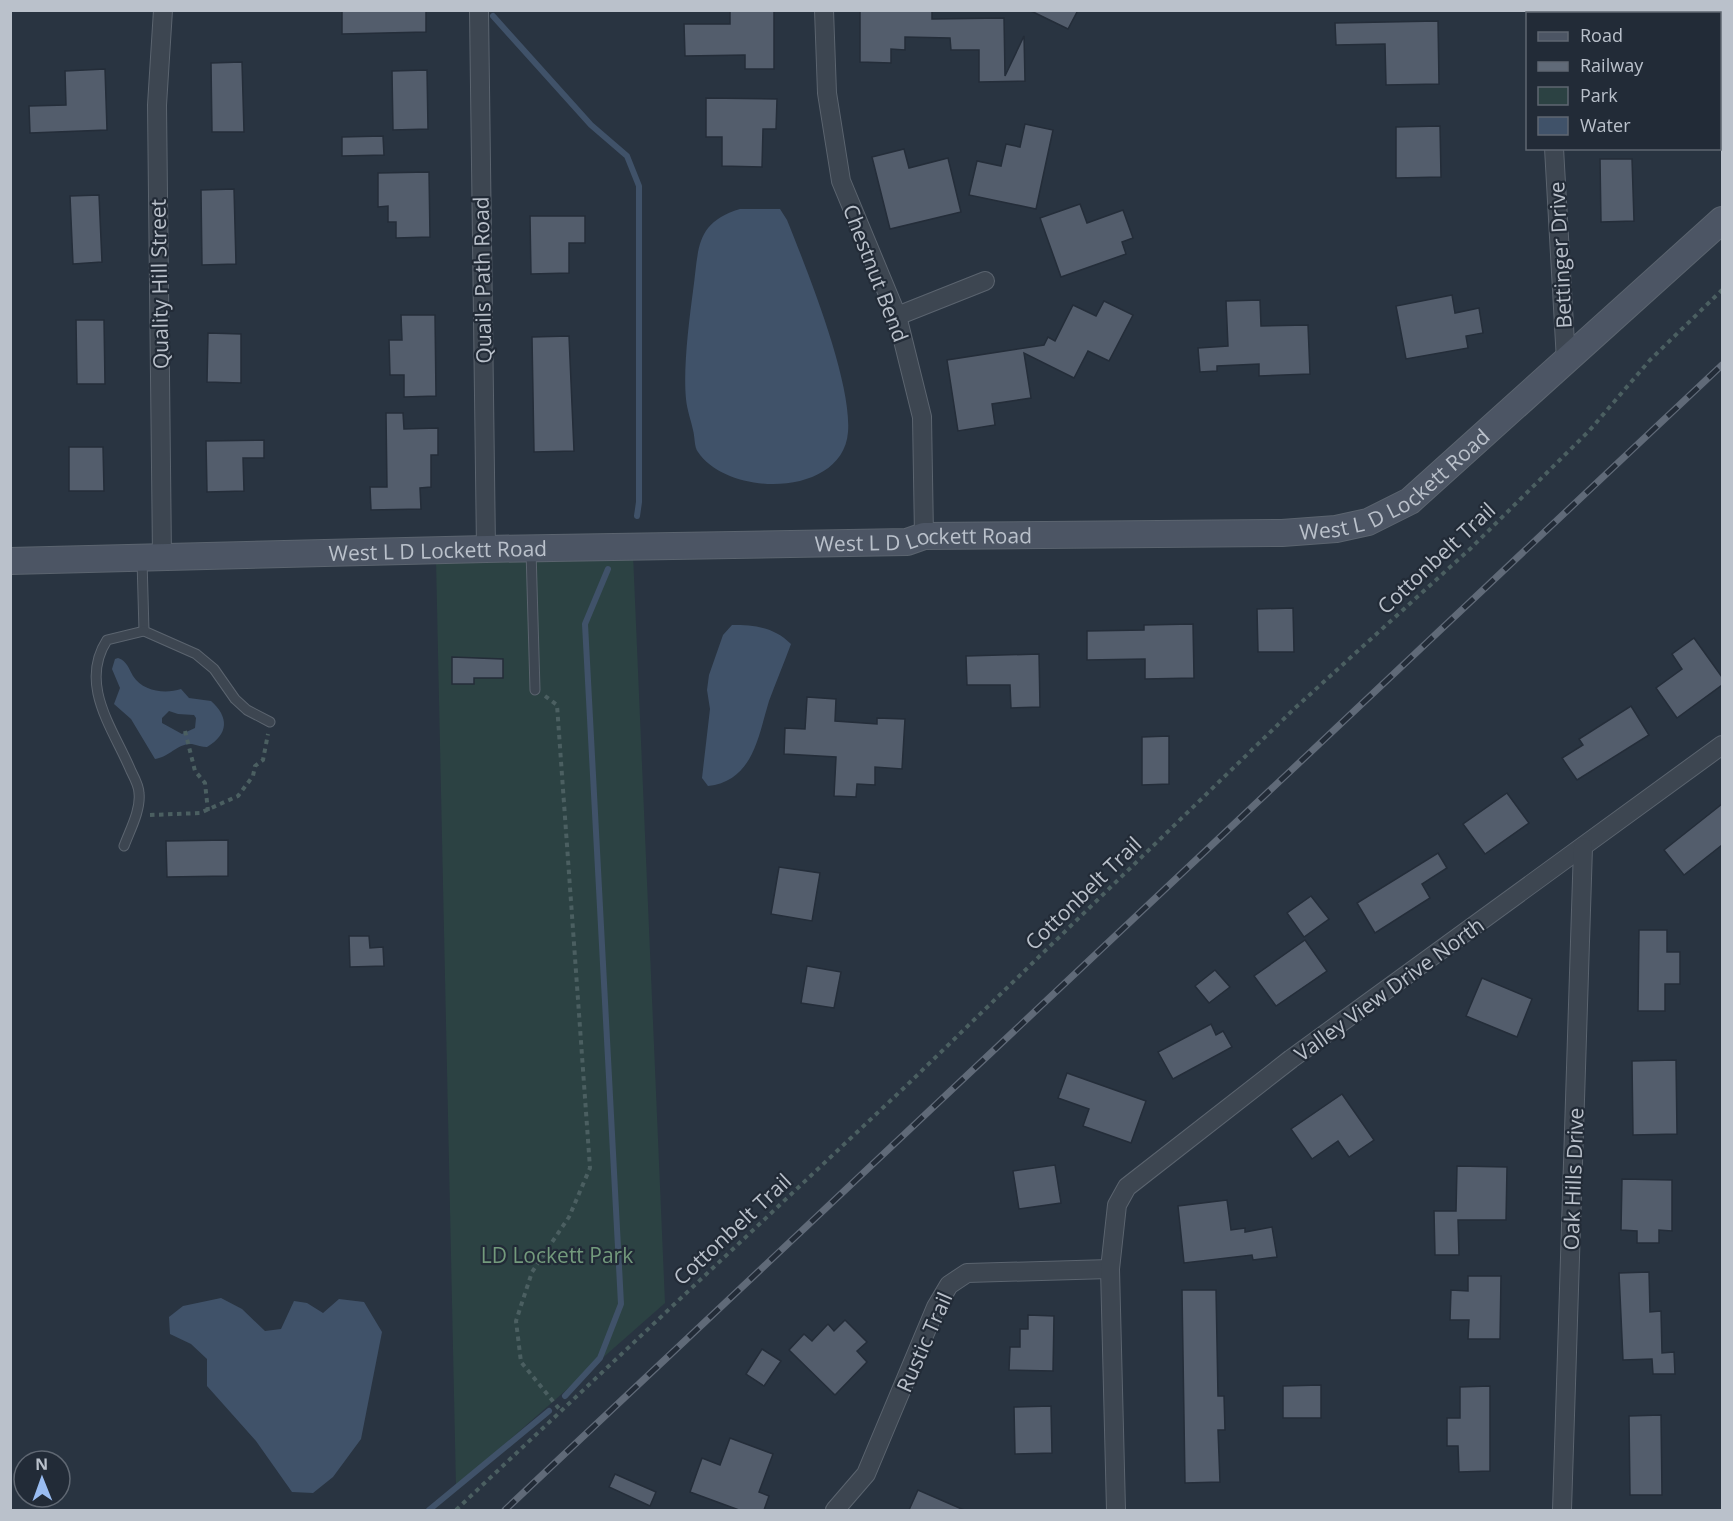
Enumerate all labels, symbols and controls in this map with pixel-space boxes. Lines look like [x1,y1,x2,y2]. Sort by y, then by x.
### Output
legend [1526,12,1721,150]
text: Road [1580,23,1623,47]
text: Railway [1580,53,1644,77]
text: Park [1580,83,1618,107]
text: Water [1580,113,1631,137]
street label: Bettinger Drive [1542,181,1578,329]
street label: Quails Path Road [467,196,497,364]
street label: Quality Hill Street [144,199,174,369]
street label: Chestnut Bend [837,200,915,346]
street label: West L D Lockett Road [1298,422,1495,546]
street label: Cottonbelt Trail [1371,496,1501,620]
street label: West L D Lockett Road [814,521,1032,558]
street label: West L D Lockett Road [328,534,547,567]
street label: Cottonbelt Trail [1019,830,1147,956]
street label: Valley View Drive North [1288,911,1490,1067]
street label: Oak Hills Drive [1557,1107,1589,1251]
street label: Cottonbelt Trail [667,1167,797,1291]
park label: LD Lockett Park [481,1241,633,1269]
street label: Rustic Trail [890,1288,958,1396]
north arrow [12,1449,72,1509]
text: N [35,1453,48,1475]

